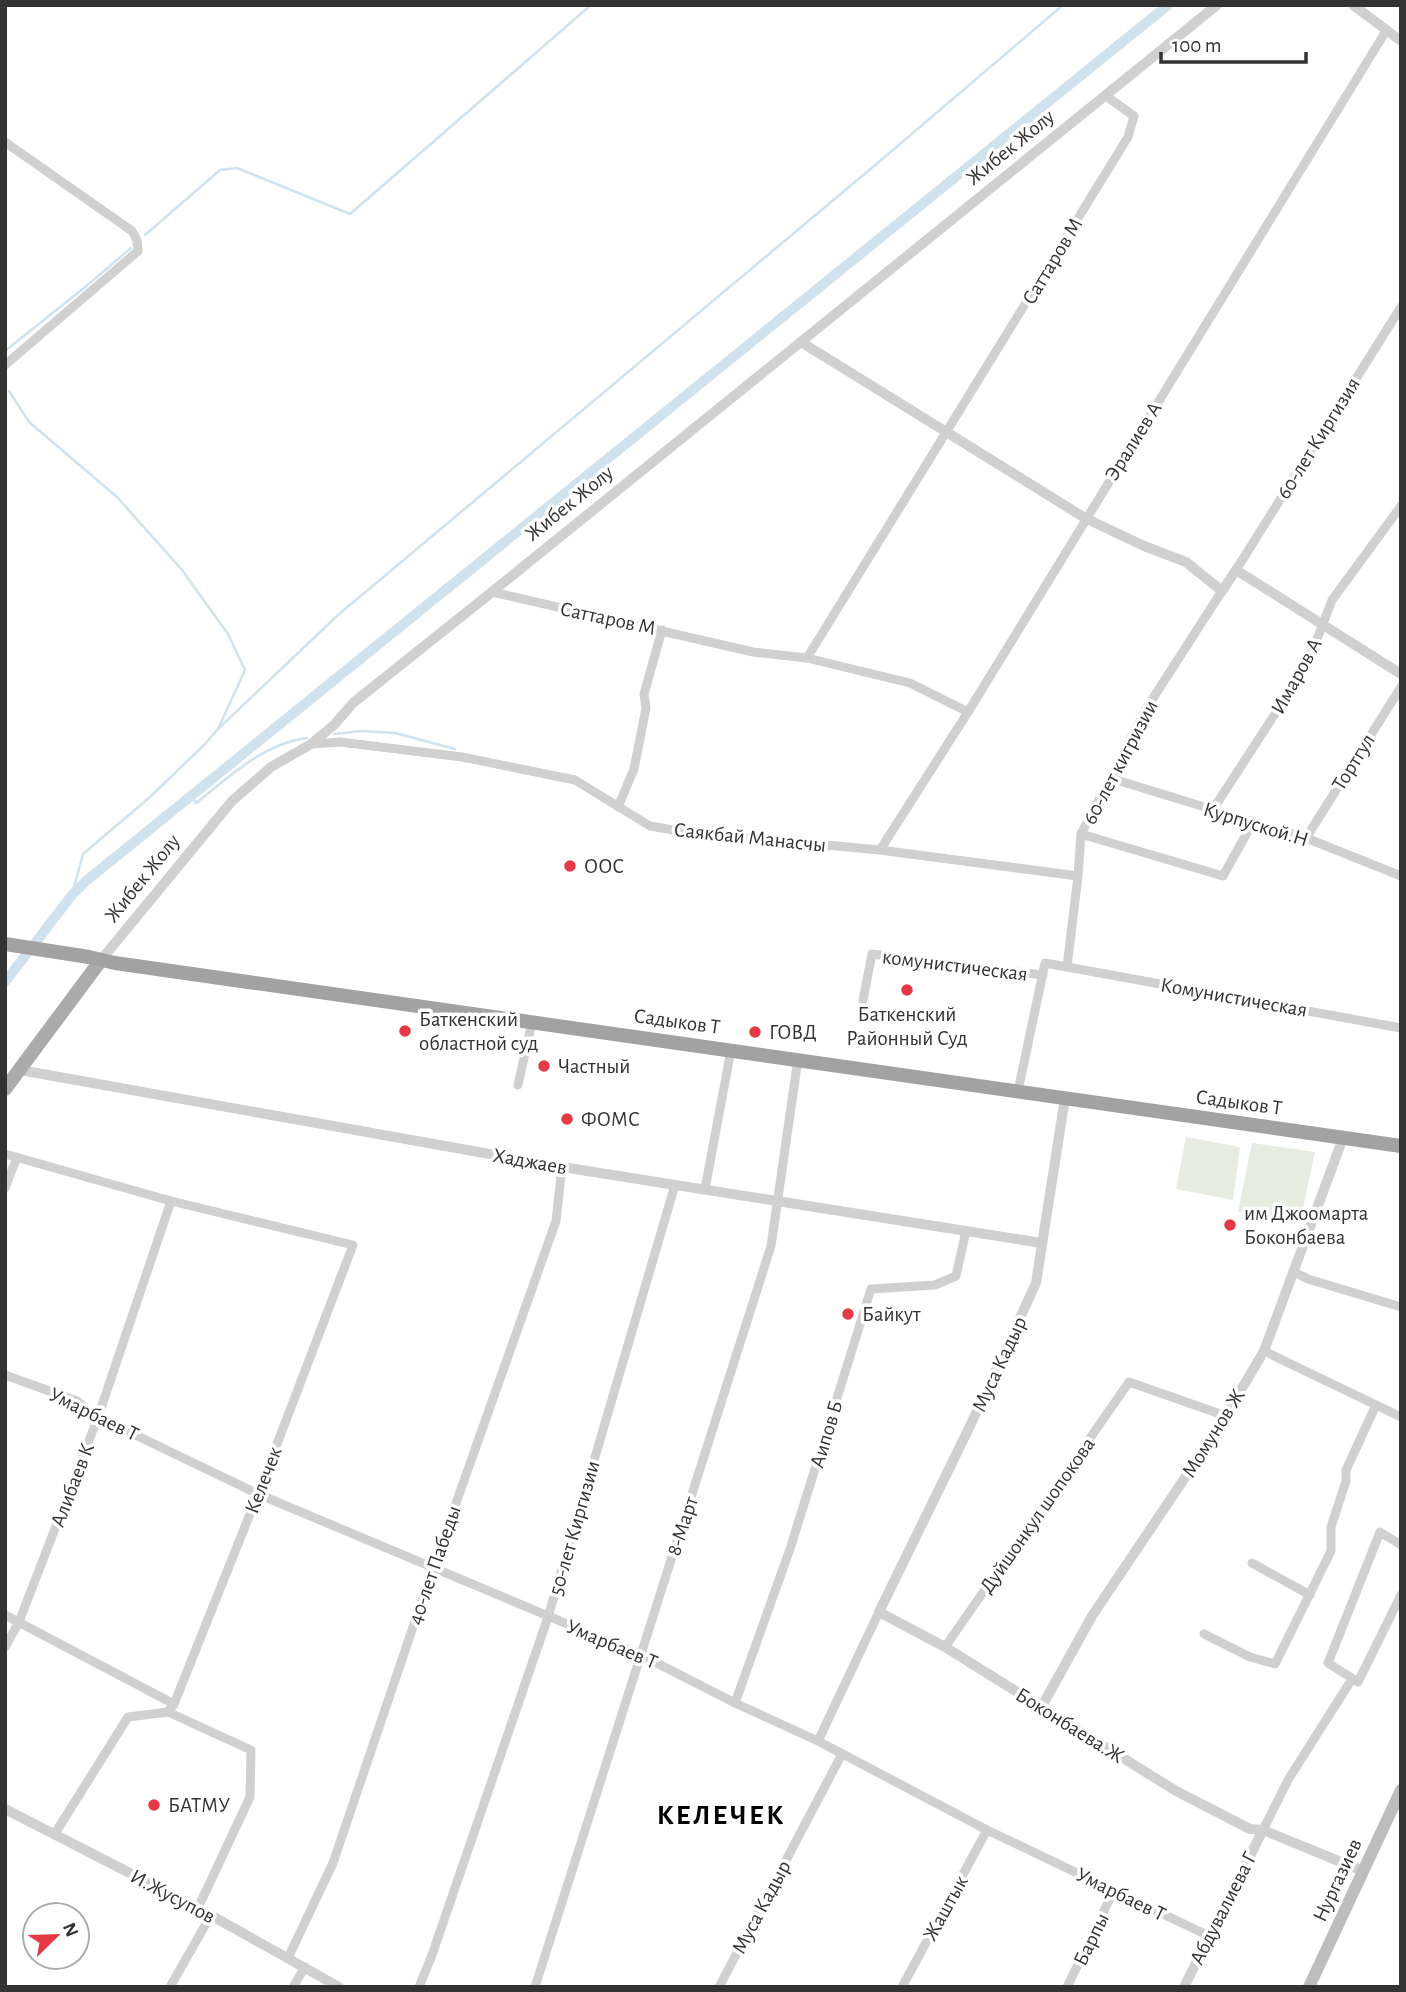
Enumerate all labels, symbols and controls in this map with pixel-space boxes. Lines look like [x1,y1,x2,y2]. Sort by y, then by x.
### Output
scale bar [1161,21,1306,65]
text: 100 m [1172,35,1222,56]
street label: Жибек Жолу [962,106,1058,189]
street label: Саттаров М [1018,214,1086,308]
street label: 60-лет Киргизия [1273,374,1364,503]
street label: Эралиев А [1101,398,1166,484]
street label: Жибек Жолу [521,462,617,545]
street label: Саттаров М [558,598,658,639]
street label: Имаров А [1267,635,1326,718]
street label: 60-лет кигризии [1079,697,1162,828]
street label: Тортгул [1328,730,1379,794]
street label: Курпуской.Н [1201,799,1311,850]
street label: Саякбай Манасчы [673,819,827,856]
street label: Жибек Жолу [101,830,184,926]
place label: ООС [584,856,624,877]
marker: ООС [562,858,578,874]
street label: комунистическая [881,946,1029,985]
street label: Комунистическая [1159,974,1309,1021]
marker: Баткенский Районный Суд [899,982,915,998]
place label: Баткенский Районный Суд [846,1004,968,1049]
street label: Садыков Т [632,1005,722,1038]
place label: Баткенский областной суд [419,1009,538,1054]
place label: ГОВД [769,1022,817,1043]
marker: Баткенский областной суд [397,1023,413,1039]
marker: ГОВД [747,1024,763,1040]
place label: Частный [558,1056,630,1077]
marker: Частный [536,1058,552,1074]
street label: Садыков Т [1194,1086,1284,1119]
place label: ФОМС [581,1109,640,1130]
marker: ФОМС [559,1111,575,1127]
street label: Хаджаев [491,1145,568,1178]
place label: им Джоомарта Боконбаева [1244,1203,1369,1248]
marker: им Джоомарта Боконбаева [1222,1217,1238,1233]
place label: Байкут [862,1304,921,1325]
marker: Байкут [840,1306,856,1322]
street label: Муса Кадыр [968,1313,1031,1415]
street label: Умарбаев Т [46,1384,142,1445]
street label: Момунов Ж [1178,1385,1249,1481]
street label: Аипов Б [806,1398,847,1470]
street label: Дуйшонкул шопокова [976,1433,1099,1597]
street label: Алибаев К [47,1440,98,1530]
street label: Келечек [241,1443,286,1517]
street label: 50-лет Киргизии [545,1458,604,1598]
street label: 8-Март [663,1494,702,1558]
street label: 40-лет Пабеды [404,1503,465,1627]
street label: Умарбаев Т [563,1616,661,1673]
street label: Боконбаева.Ж [1012,1684,1128,1767]
place label: БАТМУ [168,1795,230,1816]
marker: БАТМУ [146,1797,162,1813]
district label: КЕЛЕЧЕК [657,1802,785,1830]
street label: Нургазиев [1309,1835,1366,1925]
street label: Абдувалиева Г [1186,1848,1261,1968]
street label: Муса Кадыр [728,1857,795,1957]
street label: Умарбаев Т [1073,1864,1169,1925]
street label: И.Жусупов [127,1865,219,1927]
street label: Жаштык [919,1872,972,1944]
north arrow [21,1901,91,1971]
street label: Барпы [1070,1910,1113,1969]
text: N [59,1920,82,1940]

